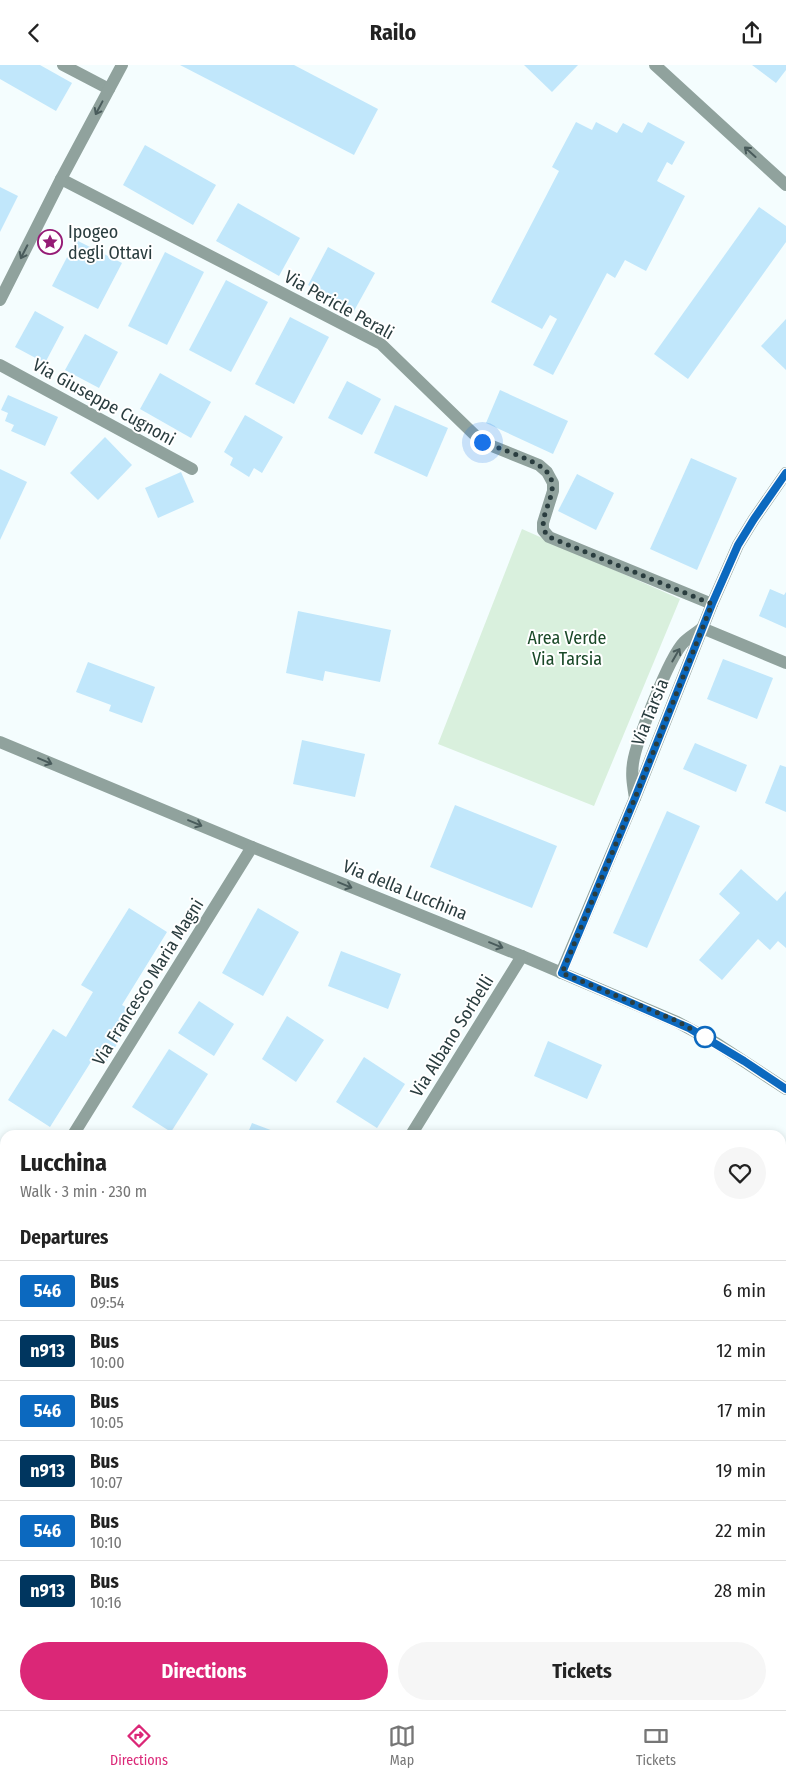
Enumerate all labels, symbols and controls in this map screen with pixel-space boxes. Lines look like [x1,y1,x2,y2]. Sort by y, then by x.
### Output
icon: back [20,19,48,47]
text: Railo [370,19,416,46]
icon: share [738,19,766,47]
one-way arrow [94,100,103,115]
one-way arrow [743,146,756,158]
place label: Ipogeo degli Ottavi [68,221,153,264]
place icon: Ipogeo degli Ottavi [37,229,63,255]
one-way arrow [19,244,28,259]
street label: Via Pericle Perali [280,266,398,344]
street label: Via Giuseppe Cugnoni [29,354,179,450]
your location [470,430,495,455]
park label: Area Verde Via Tarsia [528,627,607,670]
one-way arrow [671,648,681,662]
street label: Via Tarsia [627,675,673,749]
one-way arrow [37,757,52,766]
one-way arrow [187,819,202,829]
street label: Via della Lucchina [340,855,471,925]
one-way arrow [337,881,353,890]
street label: Via Francesco Maria Magni [88,895,208,1069]
one-way arrow [488,941,503,951]
street label: Via Albano Sorbelli [406,971,498,1101]
unlabelled marker [694,1026,716,1048]
button: heart [714,1147,766,1199]
text: Lucchina [20,1149,107,1177]
text: Walk · 3 min · 230 m [20,1182,147,1201]
text: Departures [20,1226,108,1249]
text: Bus [90,1270,119,1293]
text: 6 min [723,1279,766,1302]
text: 546 [34,1280,61,1302]
text: 09:54 [90,1293,125,1312]
text: Bus [90,1330,119,1353]
text: 12 min [716,1339,766,1362]
text: n913 [30,1340,65,1362]
text: 10:00 [90,1353,125,1372]
text: Bus [90,1390,119,1413]
text: 17 min [717,1399,766,1422]
text: 546 [34,1400,61,1422]
text: 10:05 [90,1413,124,1432]
text: Bus [90,1450,119,1473]
text: 19 min [715,1459,766,1482]
text: n913 [30,1460,65,1482]
text: 10:07 [90,1473,123,1492]
text: Bus [90,1510,119,1533]
text: 22 min [715,1519,766,1542]
text: 546 [34,1520,61,1542]
text: 10:10 [90,1533,122,1552]
text: Bus [90,1570,119,1593]
text: 28 min [714,1579,766,1602]
text: n913 [30,1580,65,1602]
text: 10:16 [90,1593,122,1612]
button: Directions [20,1642,388,1700]
button: Tickets [398,1642,766,1700]
tab: Directions [110,1722,168,1769]
tab: Map [388,1722,416,1769]
tab: Tickets [636,1722,676,1769]

